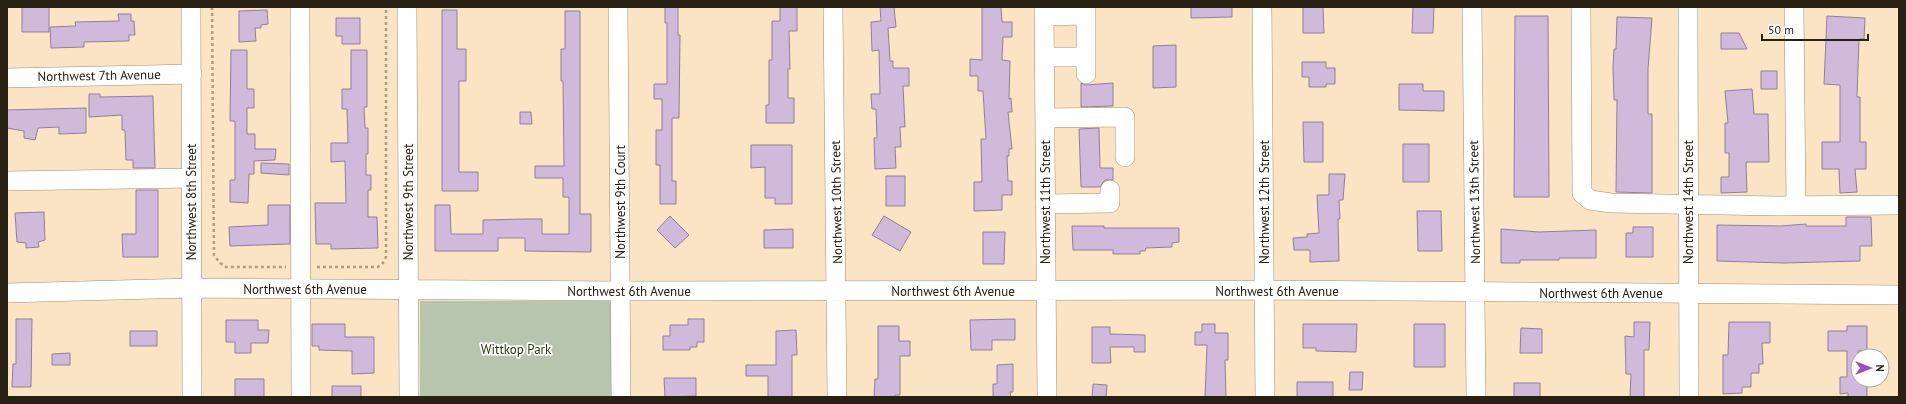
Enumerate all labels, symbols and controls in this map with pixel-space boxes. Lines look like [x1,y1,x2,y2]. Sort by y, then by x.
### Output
scale bar [1762,16,1868,42]
text: 50 m [1768,22,1794,37]
street label: Northwest 7th Avenue [37,66,161,85]
street label: Northwest 10th Street [827,139,846,264]
street label: Northwest 13th Street [1465,139,1484,264]
street label: Northwest 11th Street [1037,140,1054,264]
street label: Northwest 12th Street [1256,140,1273,264]
street label: Northwest 14th Street [1680,140,1697,264]
street label: Northwest 8th Street [183,143,200,260]
street label: Northwest 9th Street [400,143,417,260]
street label: Northwest 9th Court [612,145,629,259]
street label: Northwest 6th Avenue [243,281,367,298]
street label: Northwest 6th Avenue [567,283,691,300]
street label: Northwest 6th Avenue [891,283,1015,300]
street label: Northwest 6th Avenue [1215,283,1339,300]
street label: Northwest 6th Avenue [1539,285,1663,302]
park label: Wittkop Park [481,341,552,358]
north arrow [1850,348,1890,388]
text: N [1873,364,1887,372]

